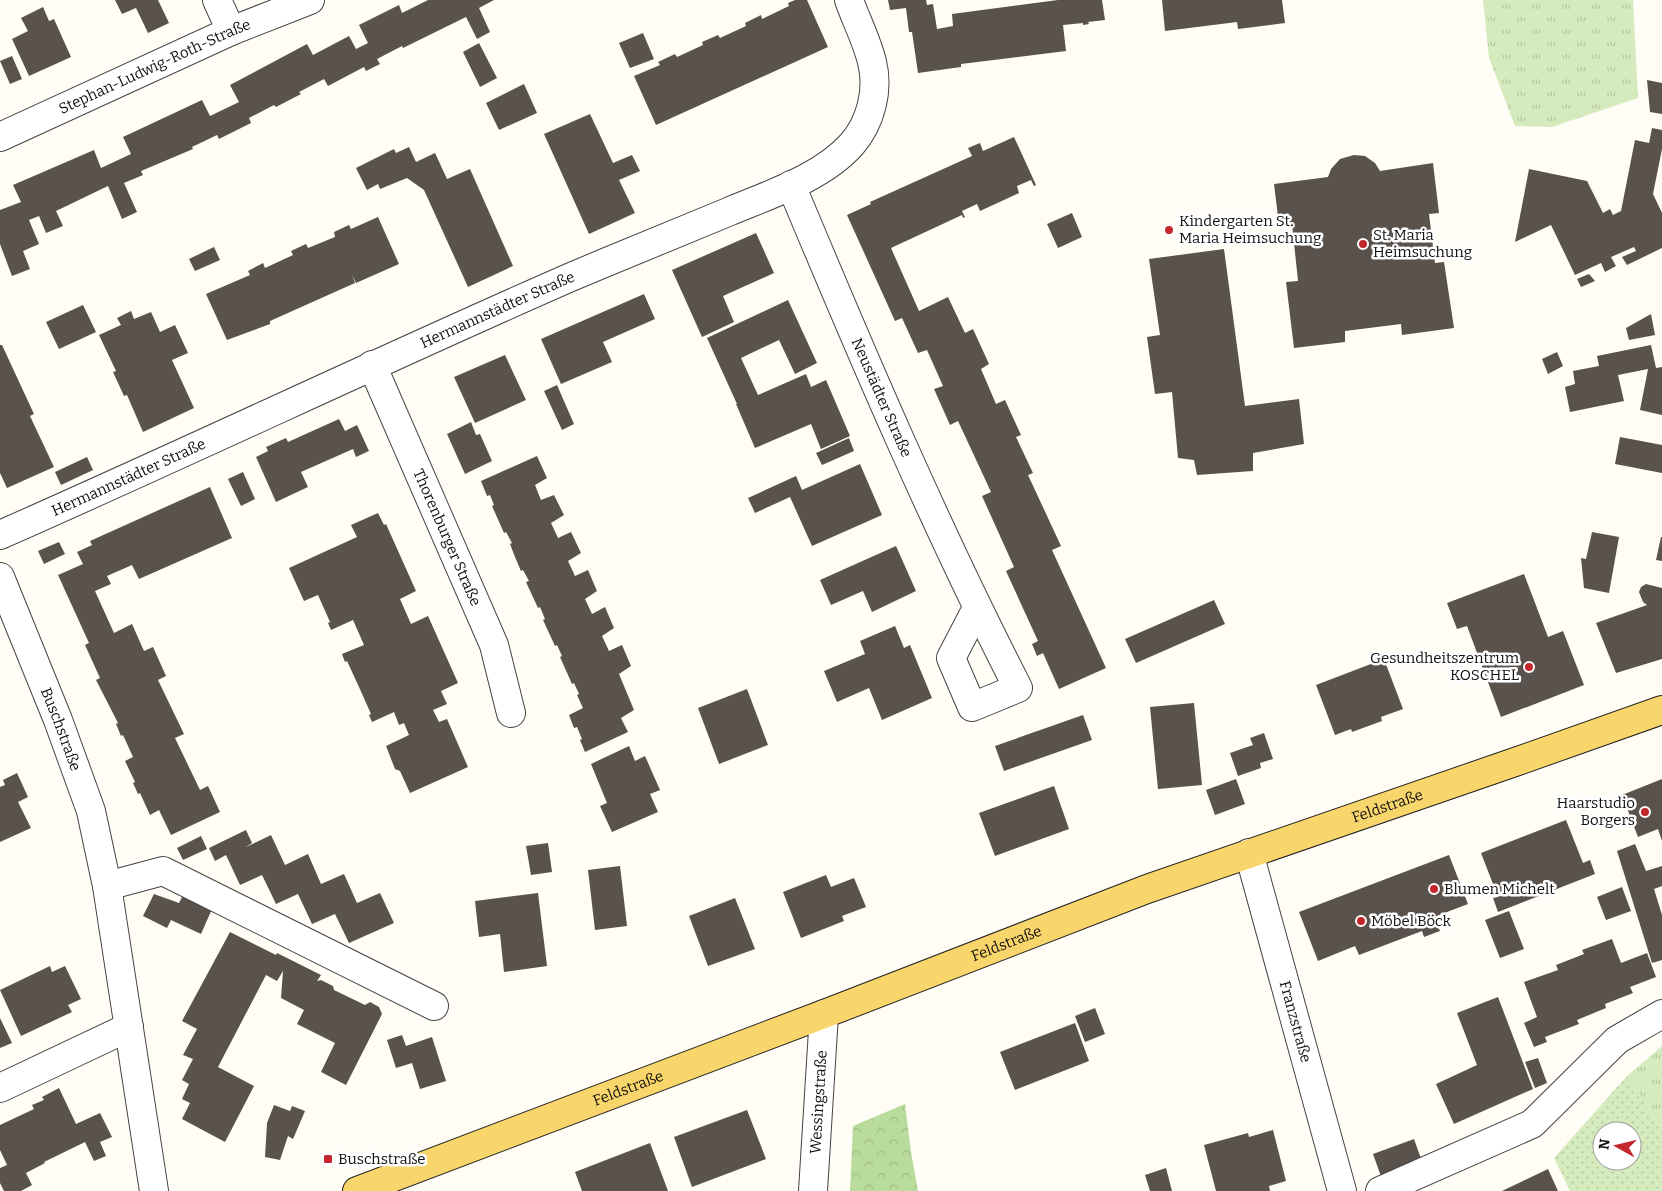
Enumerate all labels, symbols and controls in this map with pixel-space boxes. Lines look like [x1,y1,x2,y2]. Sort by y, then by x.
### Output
street label: Stephan-Ludwig-Roth-Straße [56,15,253,118]
place label: Kindergarten St. Maria Heimsuchung [1179,212,1321,247]
marker: Kindergarten St. Maria Heimsuchung [1163,224,1175,236]
place label: St. Maria Heimsuchung [1373,226,1472,261]
marker: St. Maria Heimsuchung [1357,238,1369,250]
street label: Hermannstädter Straße [417,268,577,352]
street label: Neustädter Straße [848,335,916,460]
street label: Hermannstädter Straße [49,435,208,520]
street label: Thorenburger Straße [409,466,485,609]
place label: Gesundheitszentrum KOSCHEL [1370,649,1520,684]
marker: Gesundheitszentrum KOSCHEL [1523,661,1535,673]
street label: Buschstraße [37,685,85,773]
street label: Feldstraße [1349,785,1425,827]
place label: Haarstudio Borgers [1557,794,1635,829]
marker: Haarstudio Borgers [1639,806,1651,818]
place label: Blumen Michelt [1444,880,1555,898]
marker: Blumen Michelt [1428,883,1440,895]
place label: Möbel Böck [1371,912,1451,930]
marker: Möbel Böck [1355,915,1367,927]
street label: Feldstraße [969,922,1044,965]
street label: Franzstraße [1276,979,1315,1065]
street label: Wessingstraße [806,1050,831,1155]
street label: Feldstraße [590,1067,666,1110]
north arrow [1592,1121,1642,1171]
text: N [1595,1138,1614,1151]
place label: Buschstraße [338,1150,425,1168]
marker: Buschstraße [322,1153,334,1165]

